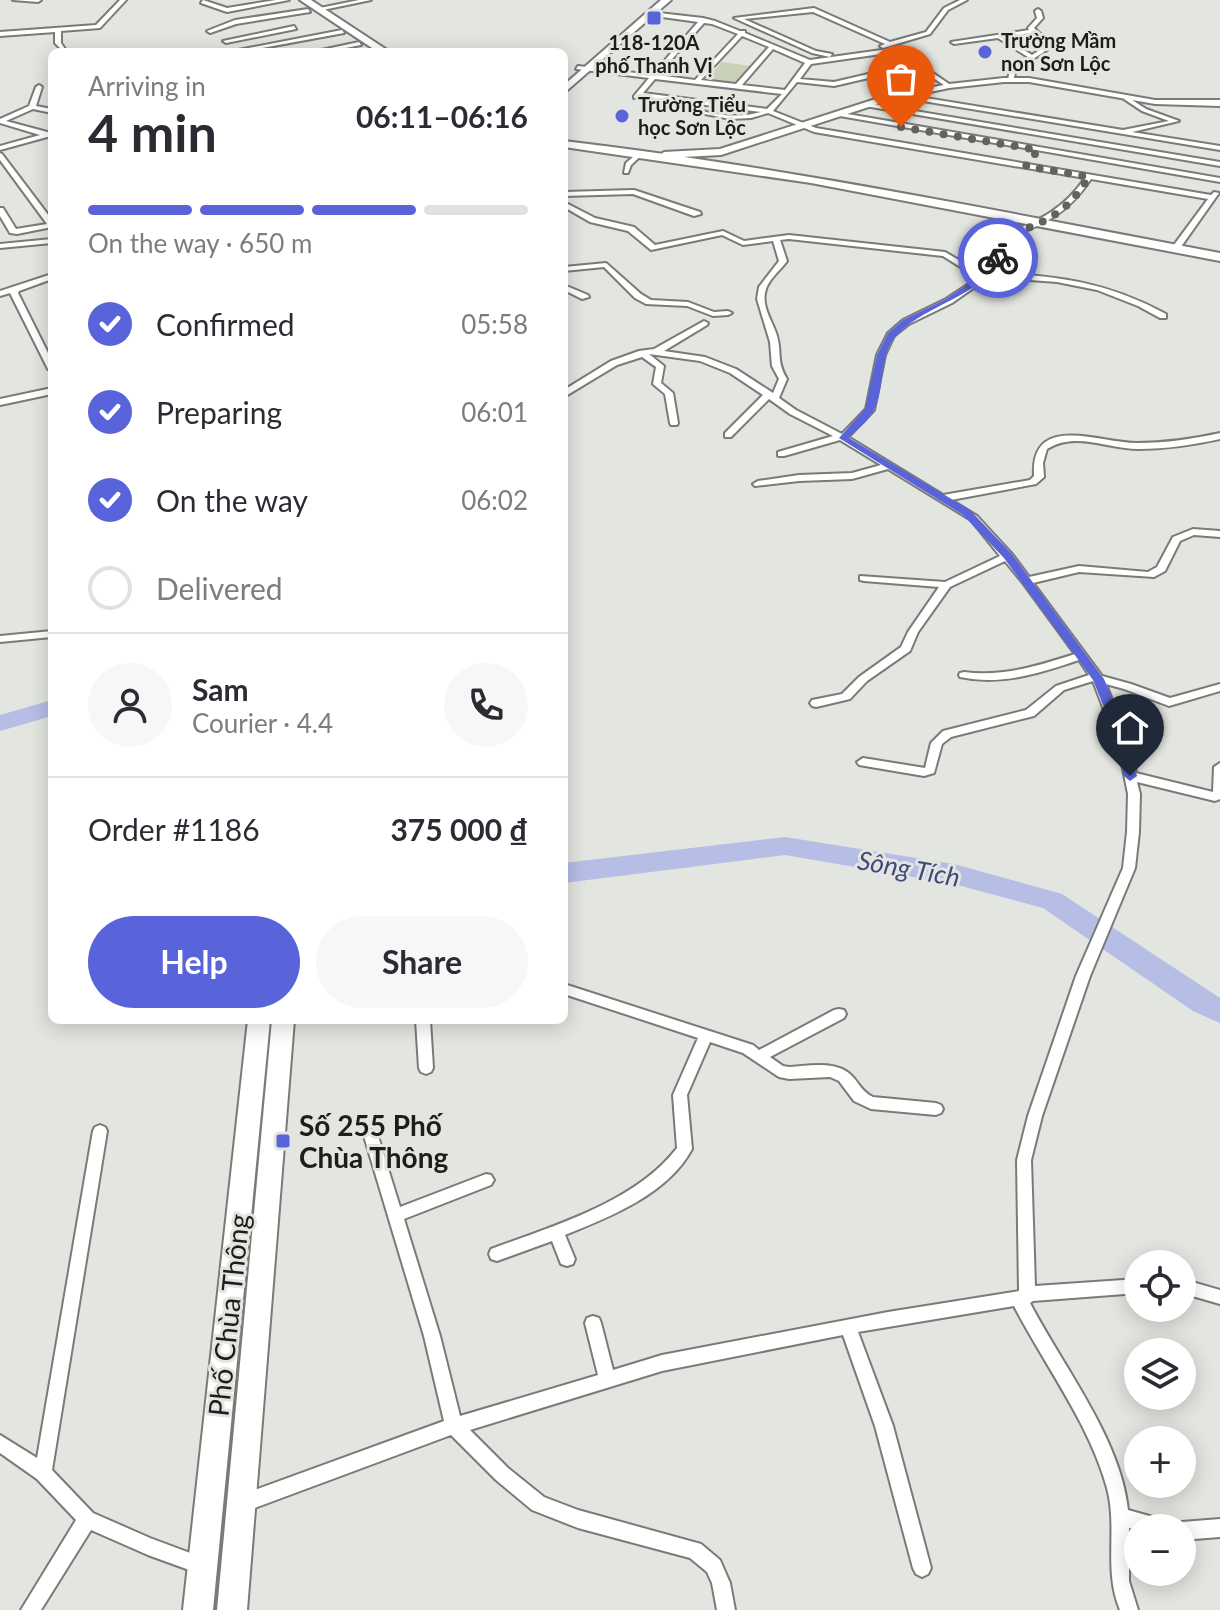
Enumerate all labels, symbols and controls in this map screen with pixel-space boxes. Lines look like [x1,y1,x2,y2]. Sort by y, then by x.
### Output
marker: 118-120A phố Thanh Vị [645,9,663,27]
place label: Trường Mầm non Sơn Lộc [1001,28,1116,75]
place label: 118-120A phố Thanh Vị [595,30,713,77]
marker: Trường Mầm non Sơn Lộc [976,43,994,61]
pin [867,45,935,127]
icon: bag [879,57,923,101]
text: Arriving in [88,70,206,102]
place label: Trường Tiểu học Sơn Lộc [638,92,746,139]
text: 06:11–06:16 [356,98,528,134]
text: 4 min [88,101,217,163]
marker: Trường Tiểu học Sơn Lộc [613,107,631,125]
courier [958,218,1038,298]
text: On the way · 650 m [88,227,312,259]
icon: bike [976,236,1020,280]
icon: check [88,302,132,346]
text: Confirmed [156,306,295,342]
text: 05:58 [461,308,528,340]
icon: check [88,390,132,434]
text: Preparing [156,394,282,430]
text: 06:01 [461,396,528,428]
icon: check [88,478,132,522]
text: On the way [156,482,308,518]
text: 06:02 [461,484,528,516]
text: Delivered [156,570,283,606]
button: person [88,663,172,747]
button: phone [444,663,528,747]
text: Sam [192,671,249,707]
pin [1096,694,1164,776]
icon: home [1108,706,1152,750]
text: Courier · 4.4 [192,707,333,739]
text: Order #1186 [88,811,260,847]
text: 375 000 ₫ [390,811,528,847]
water label: Sông Tích [855,843,963,893]
button: Help [88,916,300,1008]
button: Share [316,916,528,1008]
place label: Số 255 Phố Chùa Thông [299,1108,448,1174]
marker: Số 255 Phố Chùa Thông [274,1132,292,1150]
street label: Phố Chùa Thông [200,1212,256,1418]
map controls [1124,1250,1196,1586]
button: locate [1124,1250,1196,1322]
button: layers [1124,1338,1196,1410]
button: + [1124,1426,1196,1498]
button: − [1124,1514,1196,1586]

